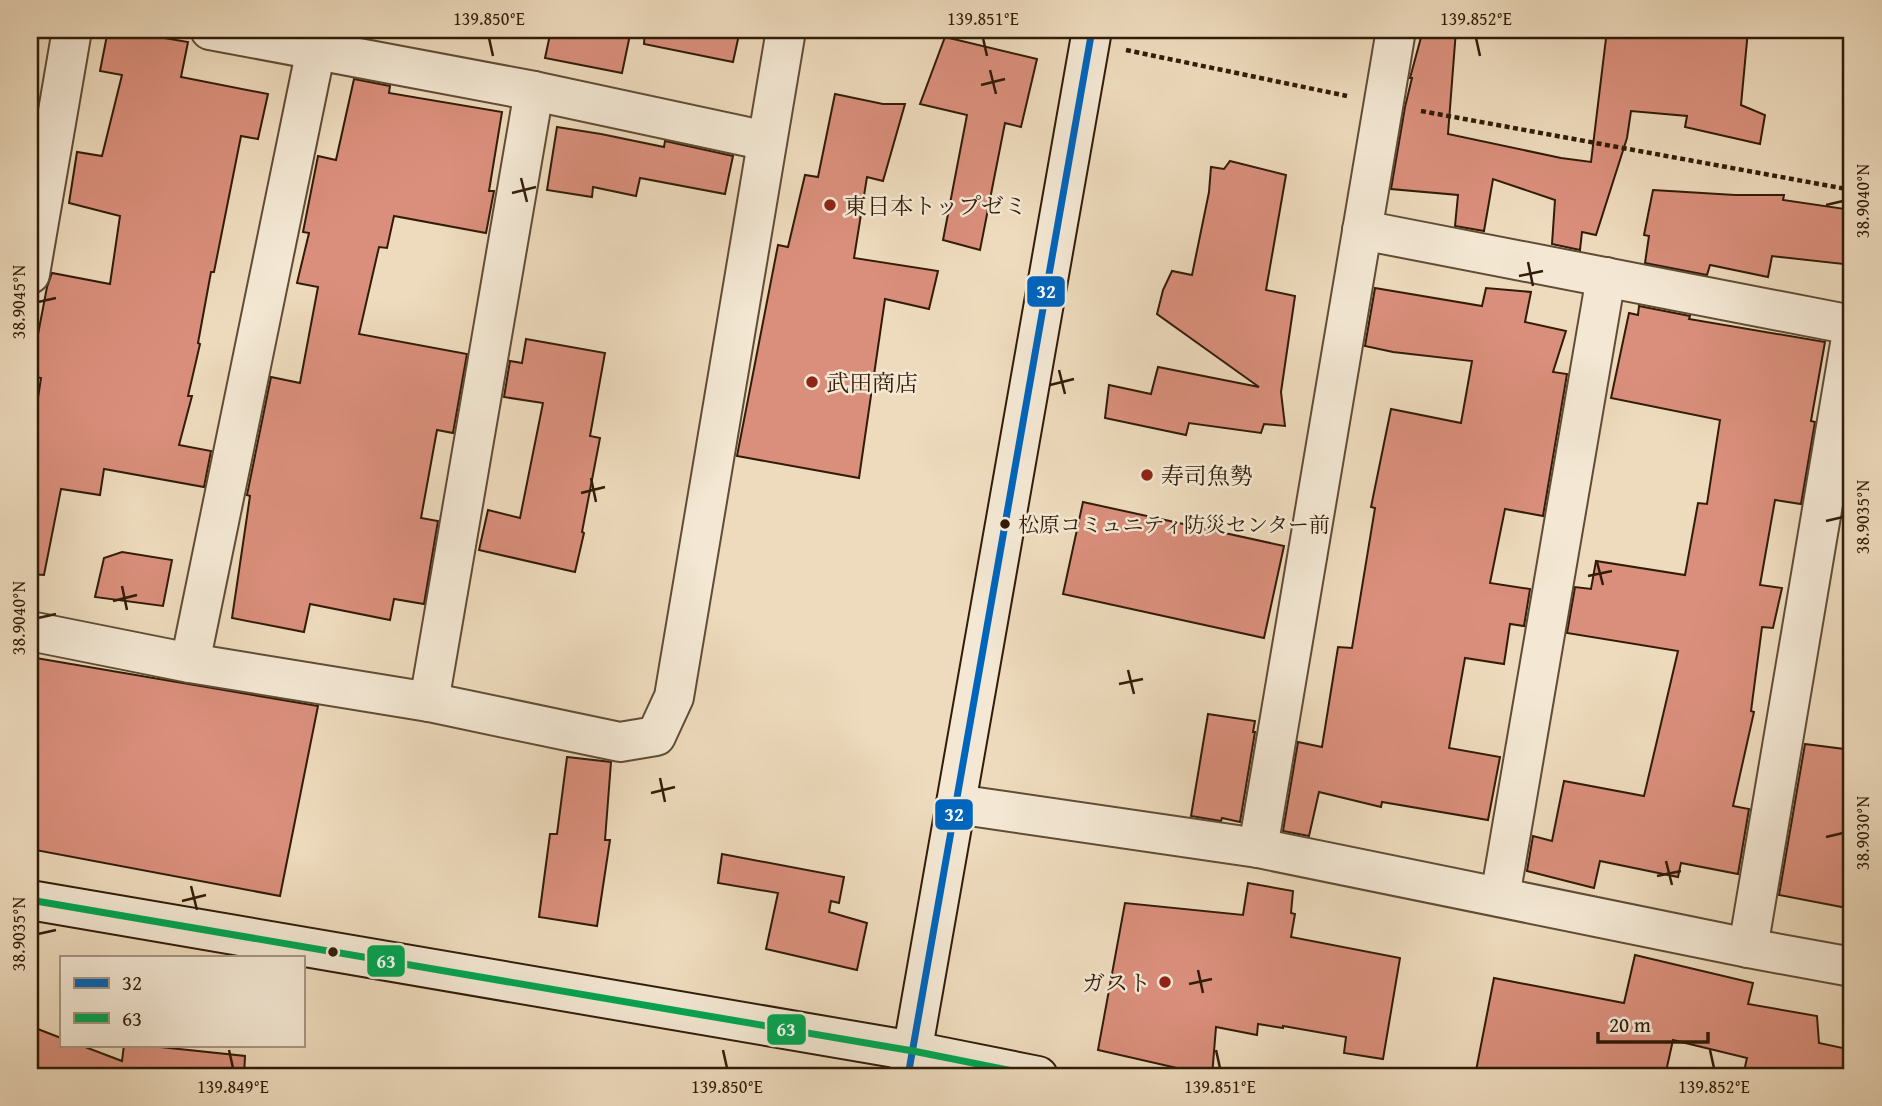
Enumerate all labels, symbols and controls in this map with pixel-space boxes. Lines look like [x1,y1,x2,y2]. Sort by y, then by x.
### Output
text: 139.850°E [453,5,525,32]
text: 139.851°E [947,5,1019,32]
text: 139.852°E [1440,5,1512,32]
text: 38.9040°N [1849,163,1876,238]
place label: 東日本トップゼミ [844,189,1027,222]
marker: 東日本トップゼミ [822,197,838,213]
text: 38.9045°N [5,264,32,339]
line badge: 32 [1026,275,1066,308]
text: 32 [1036,277,1056,305]
place label: 武田商店 [826,366,918,399]
marker: 武田商店 [804,374,820,390]
place label: 寿司魚勢 [1161,459,1253,492]
marker: 寿司魚勢 [1139,467,1155,483]
text: 38.9035°N [1849,479,1876,554]
place label: 松原コミュニティ防災センター前 [1018,509,1330,540]
marker: 松原コミュニティ防災センター前 [998,517,1012,531]
text: 38.9040°N [5,580,32,655]
text: 38.9030°N [1849,795,1876,870]
line badge: 32 [934,798,974,831]
text: 32 [944,800,964,828]
text: 38.9035°N [5,896,32,971]
line badge: 63 [366,944,406,978]
unlabelled marker [326,945,340,959]
text: 63 [376,947,396,975]
legend [60,956,304,1046]
place label: ガスト [1082,966,1151,999]
text: 32 [122,967,142,998]
marker: ガスト [1157,974,1173,990]
scale bar [1598,1001,1709,1045]
text: 63 [122,1003,142,1034]
text: 20 m [1609,1009,1651,1040]
line badge: 63 [766,1013,807,1046]
text: 63 [776,1015,796,1043]
text: 139.849°E [197,1073,269,1100]
text: 139.850°E [691,1073,763,1100]
text: 139.851°E [1184,1073,1256,1100]
text: 139.852°E [1678,1073,1750,1100]

